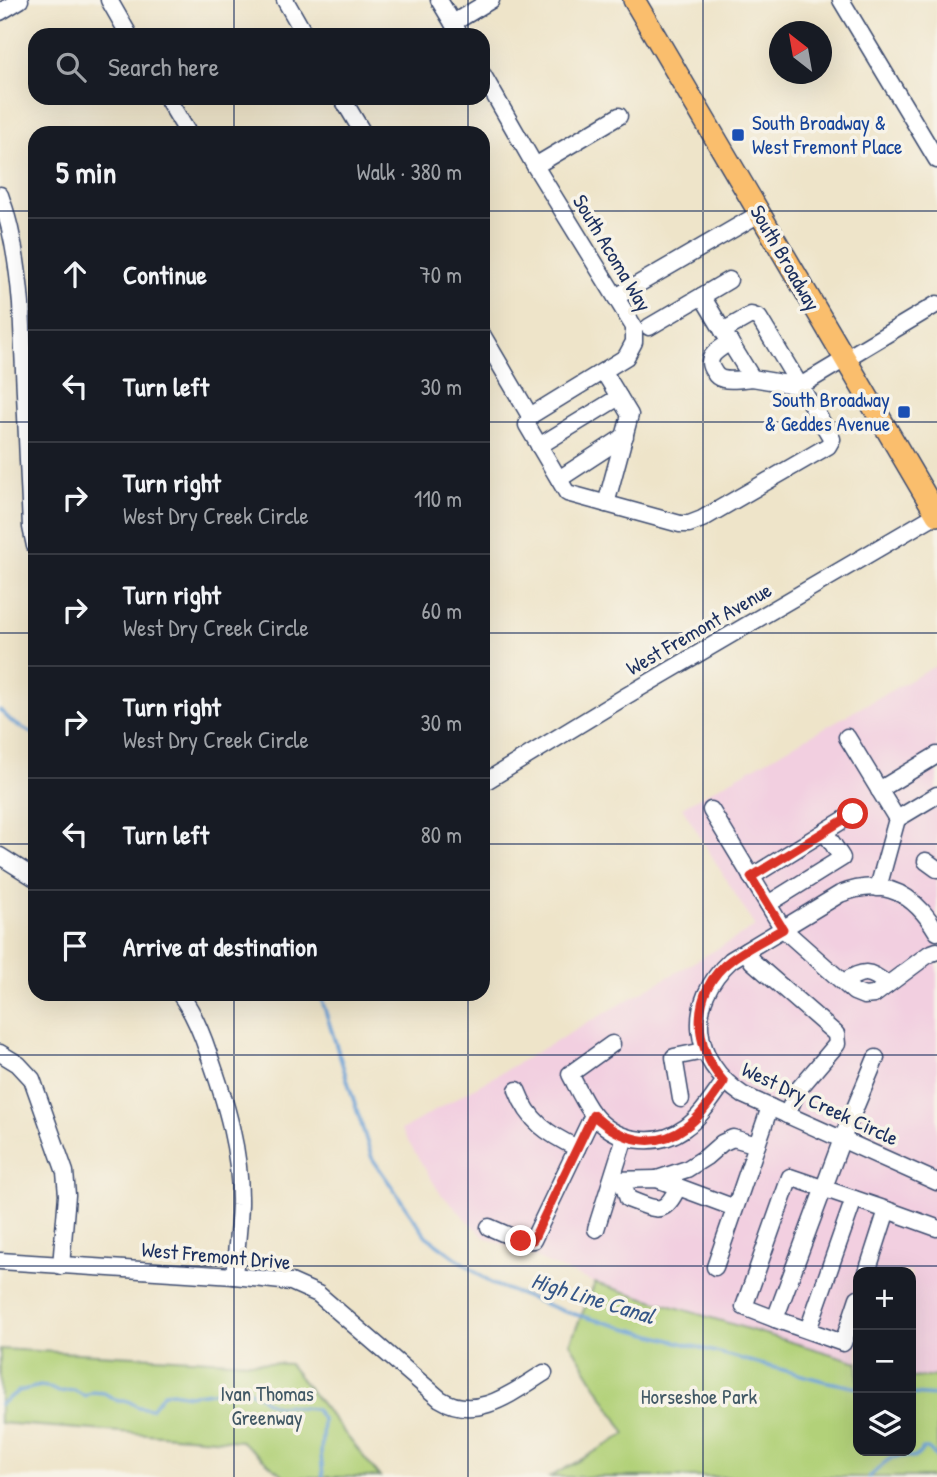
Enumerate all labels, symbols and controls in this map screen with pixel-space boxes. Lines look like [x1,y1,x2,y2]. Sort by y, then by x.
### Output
north arrow [769,21,832,84]
search box [28,28,490,105]
icon: search [52,48,90,86]
text: Search here [108,49,219,84]
place label: South Broadway & West Fremont Place [752,108,902,161]
marker: South Broadway & West Fremont Place [730,127,746,143]
text: 5 min [56,152,116,192]
text: Walk · 380 m [356,156,462,187]
street label: South Acoma Way [566,189,659,317]
street label: South Broadway [743,199,828,316]
icon: ahead [56,255,94,293]
text: Continue [123,257,207,292]
text: 70 m [419,259,462,290]
icon: left [56,367,94,405]
text: Turn left [123,369,209,404]
text: 30 m [420,371,462,402]
place label: South Broadway & Geddes Avenue [765,385,890,438]
marker: South Broadway & Geddes Avenue [896,404,912,420]
text: Turn right [123,465,221,500]
icon: right [56,479,94,517]
text: 110 m [414,483,462,514]
text: West Dry Creek Circle [123,500,309,531]
street label: West Fremont Avenue [621,575,777,682]
text: Turn right [123,577,221,612]
icon: right [56,591,94,629]
text: 60 m [422,595,462,626]
text: West Dry Creek Circle [123,612,309,643]
text: Turn right [123,689,221,724]
icon: right [56,703,94,741]
text: 30 m [420,707,462,738]
text: West Dry Creek Circle [123,724,309,755]
route start [837,798,868,829]
icon: left [56,815,94,853]
text: Turn left [123,817,209,852]
text: 80 m [421,819,462,850]
icon: arrive [56,927,94,965]
text: Arrive at destination [123,929,318,964]
street label: West Dry Creek Circle [737,1055,903,1152]
route end [505,1225,536,1256]
street label: West Fremont Drive [140,1235,292,1276]
water label: High Line Canal [528,1264,659,1332]
map controls [853,1267,916,1456]
button: + [853,1267,916,1330]
button: − [853,1330,916,1393]
park label: Ivan Thomas Greenway [220,1379,314,1432]
park label: Horseshoe Park [641,1382,758,1411]
button: layers [853,1393,916,1456]

